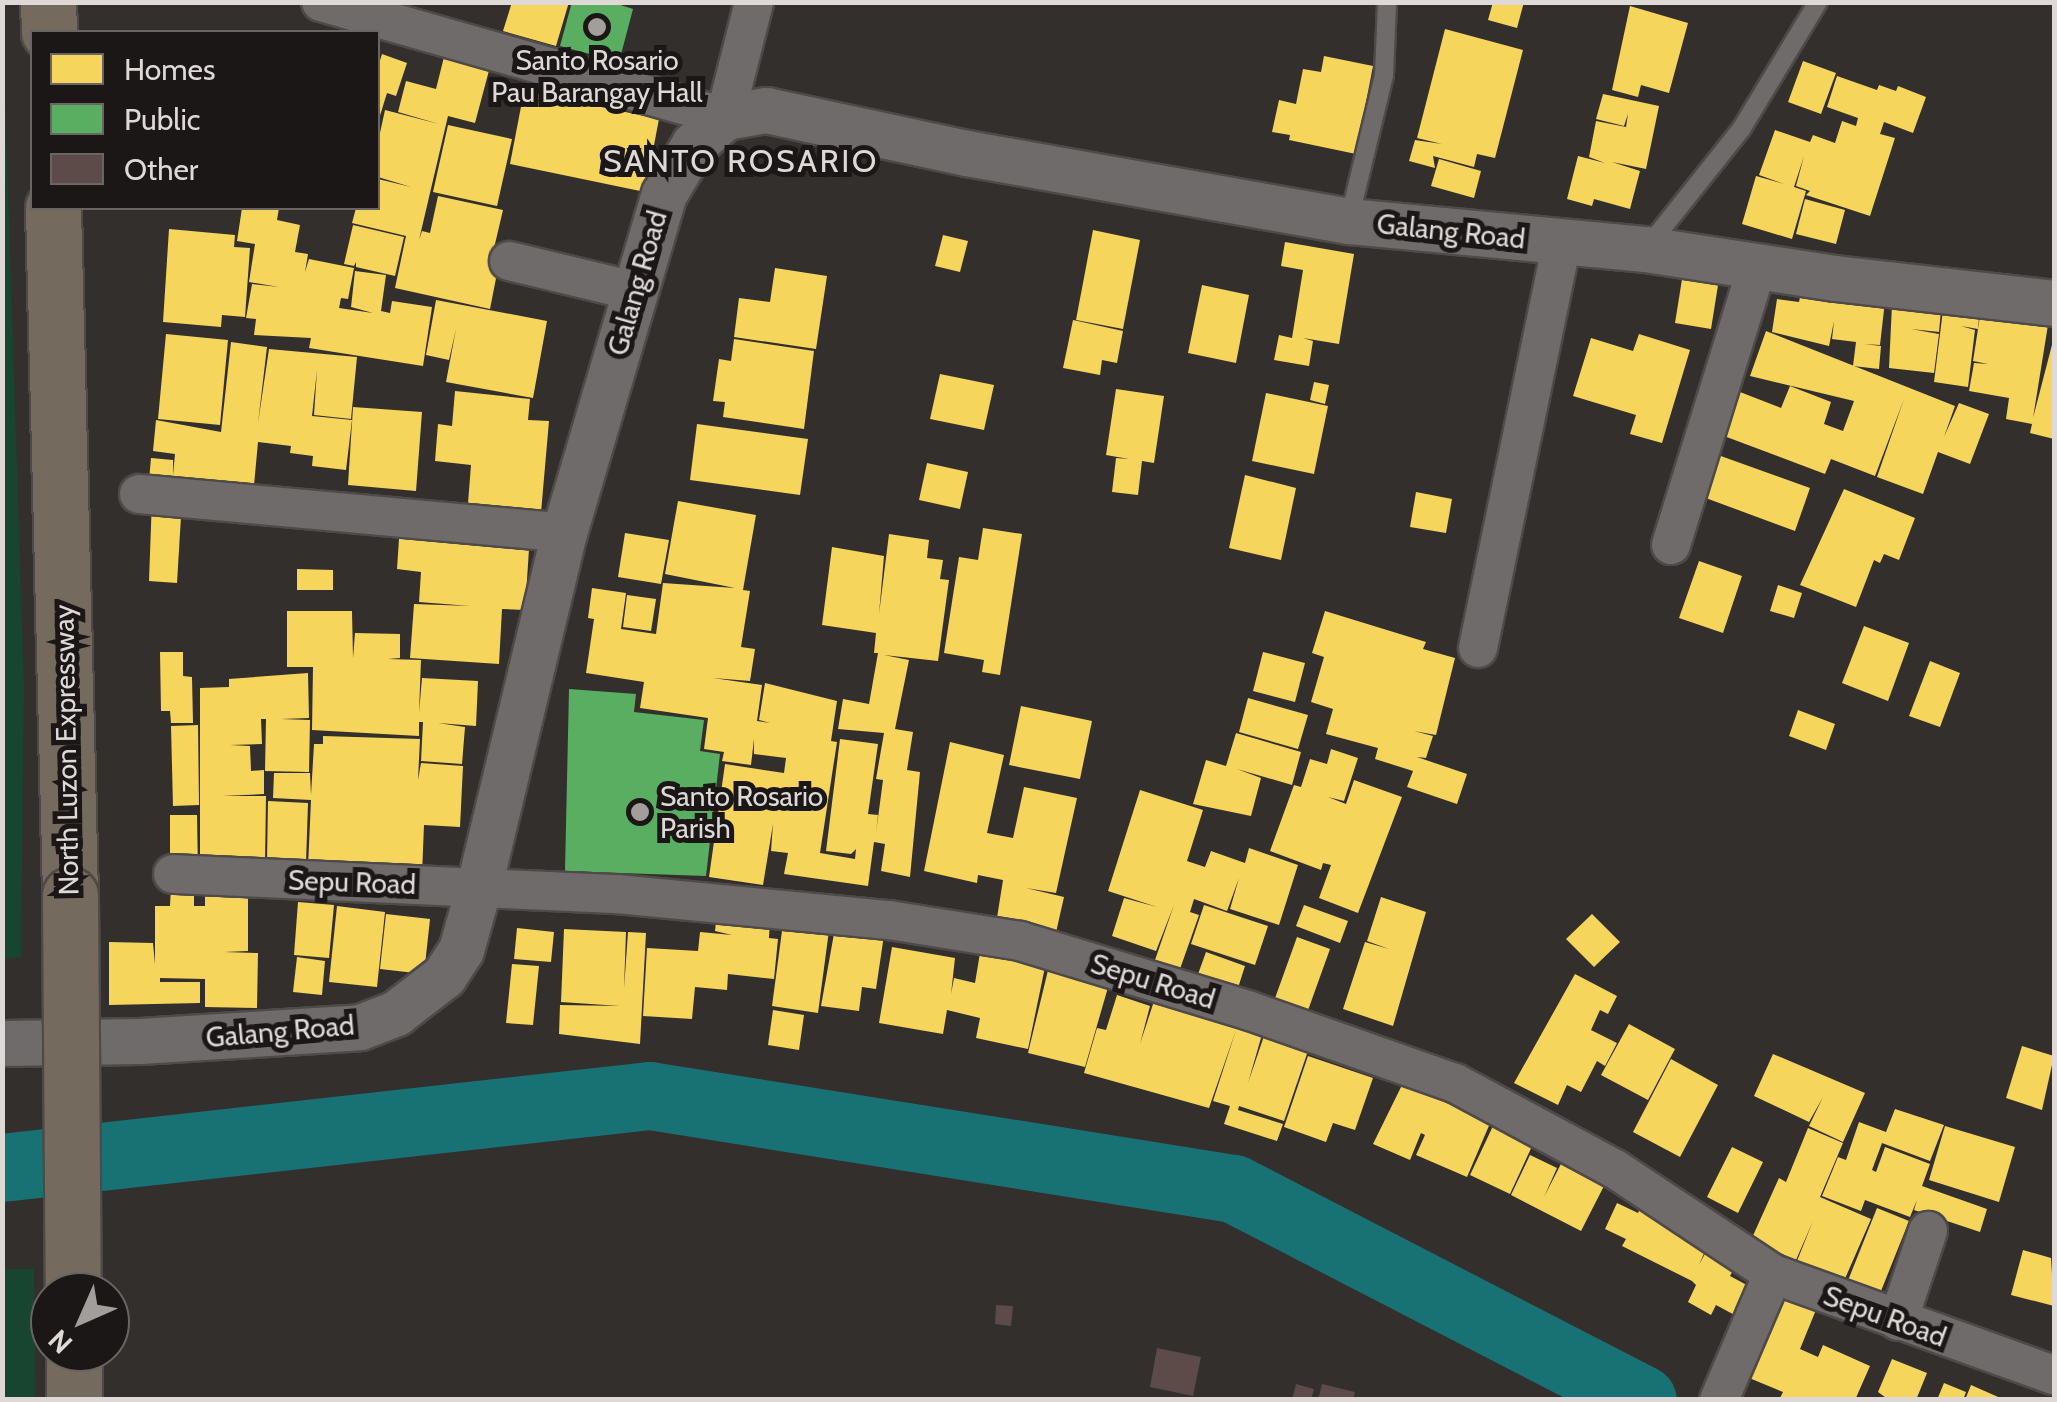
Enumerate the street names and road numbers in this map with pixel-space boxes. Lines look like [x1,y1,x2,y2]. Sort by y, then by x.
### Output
street label: Galang Road [600,207,674,359]
street label: Galang Road [1375,207,1527,255]
street label: North Luzon Expressway [47,604,85,896]
street label: Sepu Road [287,863,417,901]
street label: Sepu Road [1087,946,1219,1016]
street label: Galang Road [204,1008,356,1054]
street label: Sepu Road [1819,1278,1951,1354]

